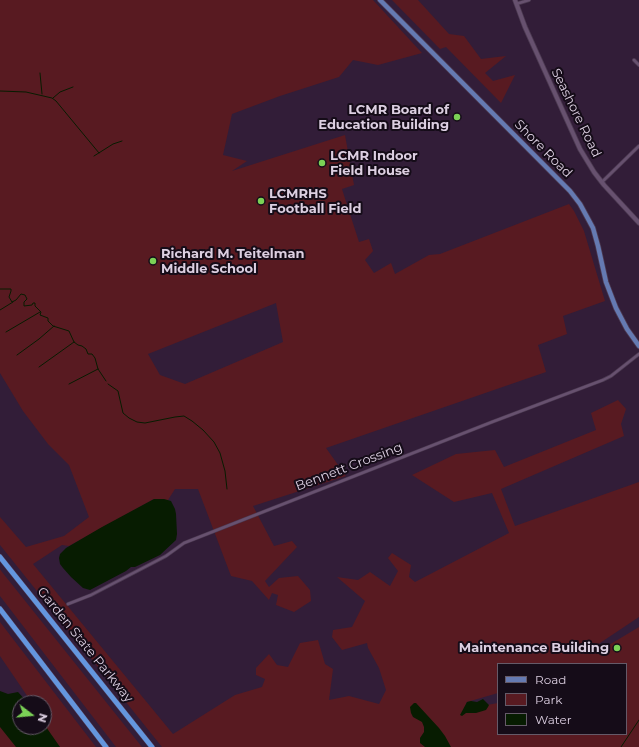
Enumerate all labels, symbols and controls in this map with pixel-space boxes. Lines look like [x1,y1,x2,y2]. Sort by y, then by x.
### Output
street label: Seashore Road [548,66,604,160]
place label: LCMR Board of Education Building [318,102,449,133]
marker: LCMR Board of Education Building [452,112,462,122]
street label: Shore Road [511,117,575,181]
place label: LCMR Indoor Field House [330,148,418,179]
marker: LCMR Indoor Field House [317,158,327,168]
place label: LCMRHS Football Field [269,186,362,217]
marker: LCMRHS Football Field [256,196,266,206]
place label: Richard M. Teitelman Middle School [161,246,304,277]
marker: Richard M. Teitelman Middle School [148,256,158,266]
street label: Bennett Crossing [293,439,405,495]
street label: Garden State Parkway [34,584,136,706]
place label: Maintenance Building [459,640,609,656]
marker: Maintenance Building [612,643,622,653]
legend [497,663,627,735]
text: Road [535,672,566,687]
text: Park [535,692,562,707]
north arrow [12,695,52,735]
text: N [35,712,51,724]
text: Water [535,712,571,727]

